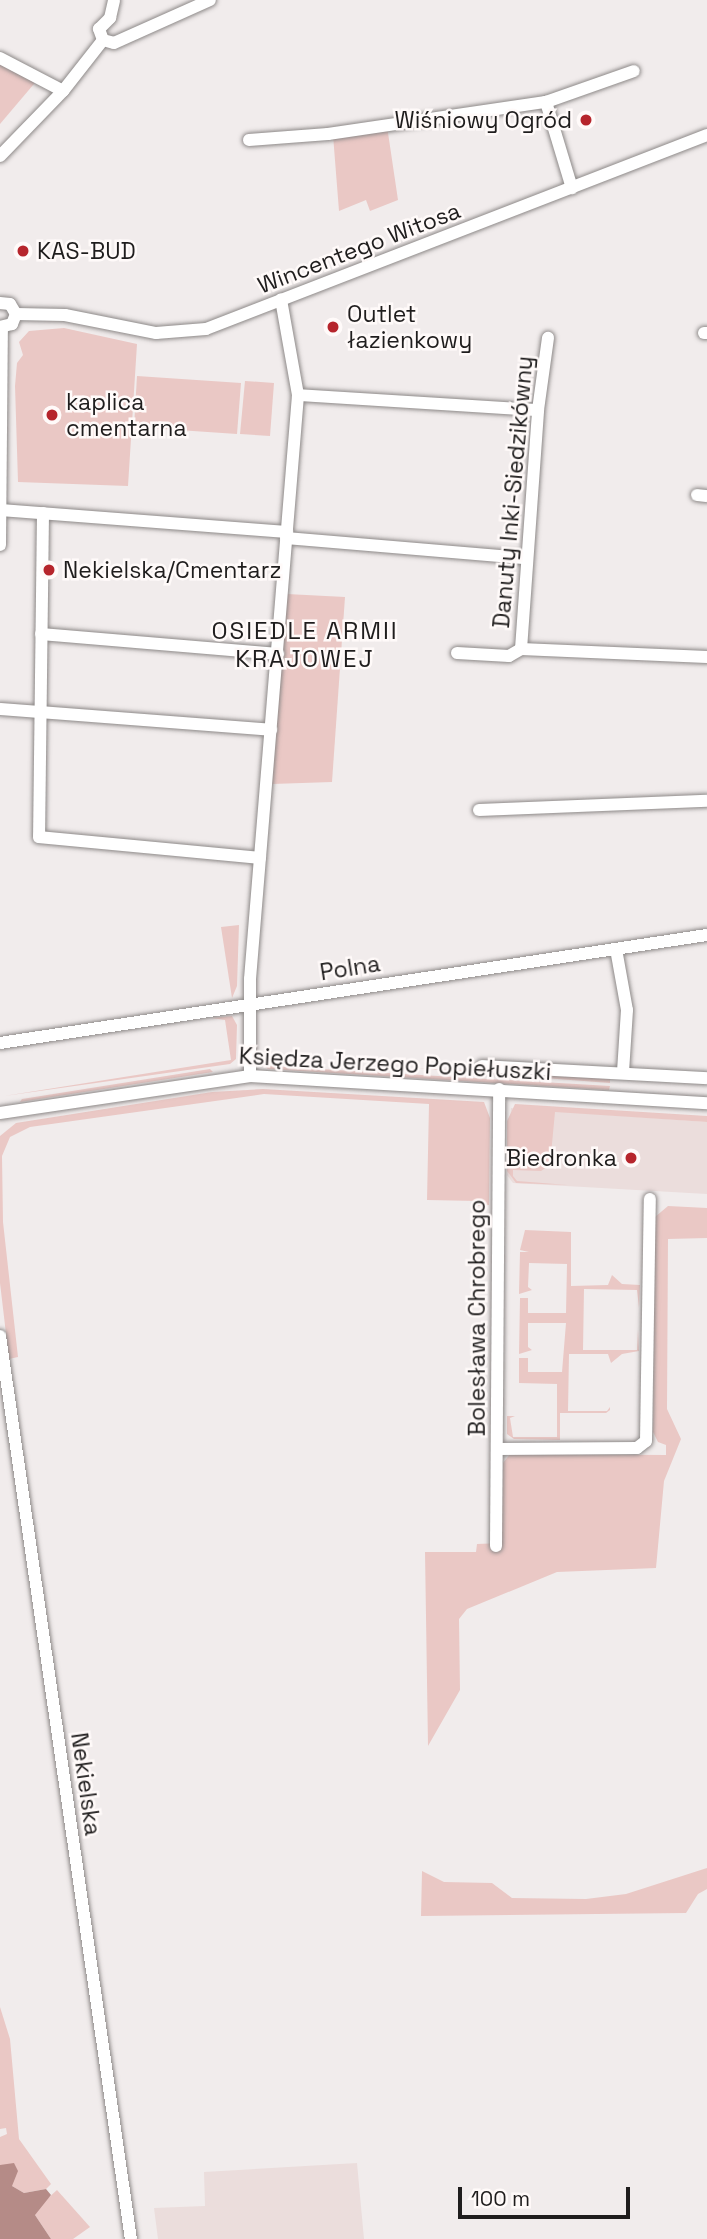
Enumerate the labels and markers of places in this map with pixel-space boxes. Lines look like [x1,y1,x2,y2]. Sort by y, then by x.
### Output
place label: Wiśniowy Ogród [395,106,572,134]
marker: Wiśniowy Ogród [578,112,594,128]
place label: KAS-BUD [37,237,136,265]
marker: KAS-BUD [15,243,31,259]
place label: Outlet łazienkowy [347,300,472,354]
marker: Outlet łazienkowy [325,319,341,335]
place label: kaplica cmentarna [66,388,187,442]
marker: kaplica cmentarna [44,407,60,423]
place label: Nekielska/Cmentarz [63,556,281,584]
marker: Nekielska/Cmentarz [41,562,57,578]
place label: Biedronka [506,1144,617,1172]
marker: Biedronka [623,1150,639,1166]

